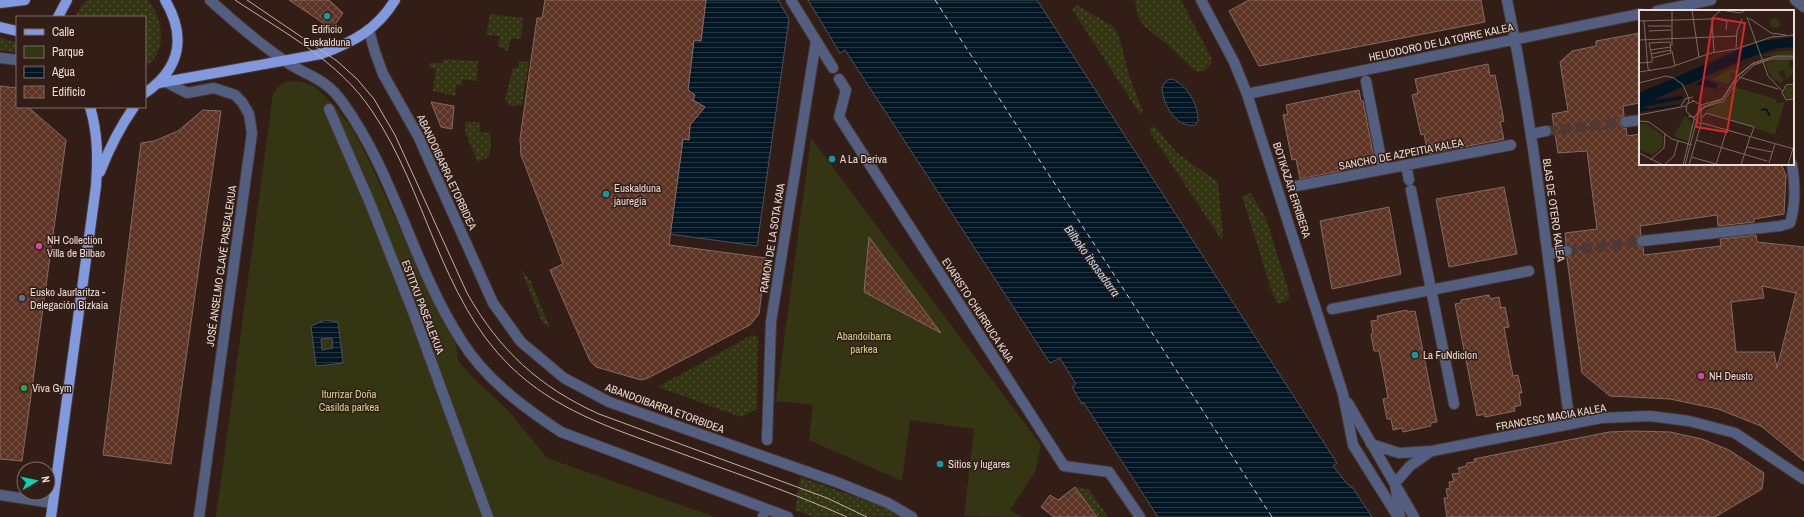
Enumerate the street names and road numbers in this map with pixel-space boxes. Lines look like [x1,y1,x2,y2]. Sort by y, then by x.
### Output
street label: HELIODORO DE LA TORRE KALEA [1367,20,1516,64]
street label: ABANDOIBARRA ETORBIDEA [414,111,480,233]
street label: SANCHO DE AZPEITIA KALEA [1337,135,1466,173]
street label: BOTIKAZAR ERRIBERA [1270,140,1314,241]
street label: BLAS DE OTERO KALEA [1540,157,1568,264]
street label: RAMON DE LA SOTA KAIA [756,181,788,294]
street label: JOSÉ ANSELMO CLAVÉ PASEALEKUA [203,184,239,347]
street label: EVARISTO CHURRUCA KAIA [939,255,1017,366]
street label: ESTITXU PASEALEKUA [399,258,448,357]
street label: ABANDOIBARRA ETORBIDEA [603,380,727,436]
street label: FRANCESC MACIA KALEA [1495,400,1608,434]

